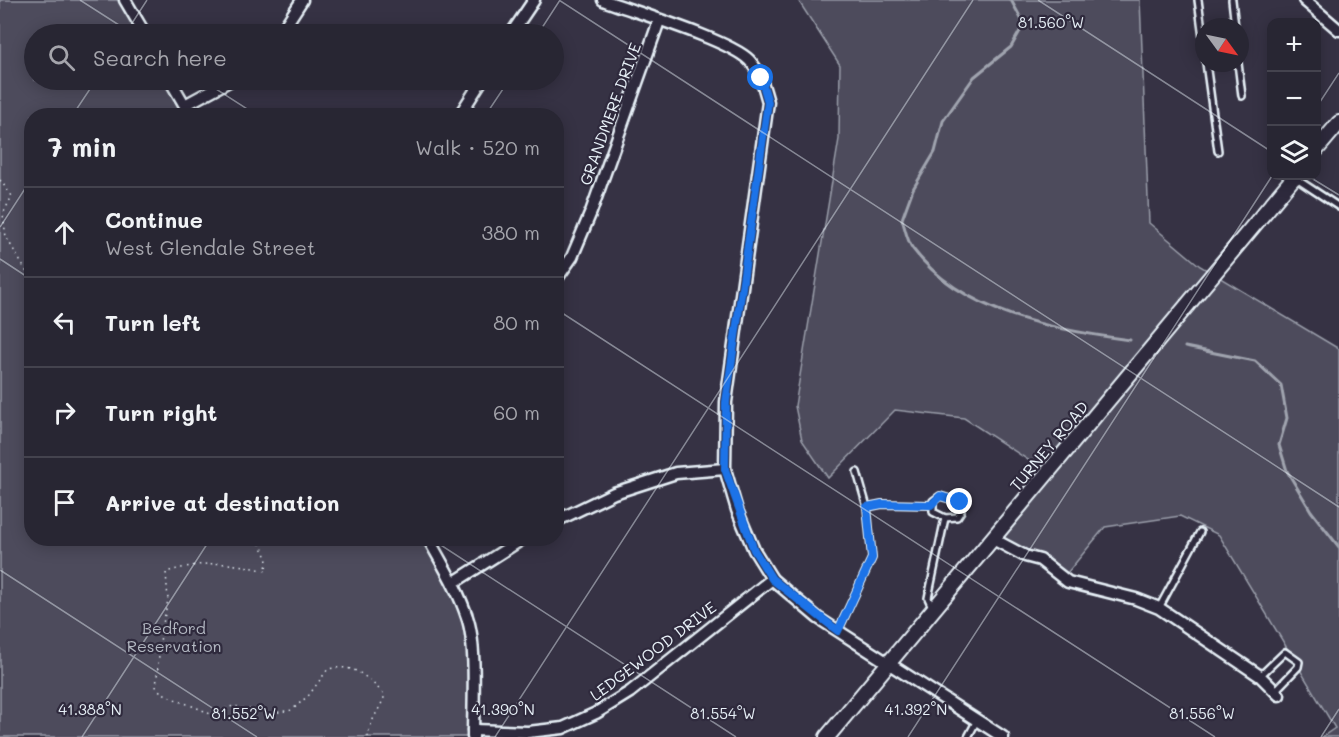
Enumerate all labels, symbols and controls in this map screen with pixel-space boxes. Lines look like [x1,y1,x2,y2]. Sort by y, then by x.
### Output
text: 81.560°W [1018,12,1084,32]
north arrow [1195,18,1249,72]
map controls [1267,18,1321,180]
button: + [1267,18,1321,72]
search box [24,24,564,90]
street label: GRANDMERE DRIVE [574,40,645,188]
icon: search [45,41,78,74]
text: Search here [93,43,227,72]
route start [747,64,773,90]
button: − [1267,72,1321,126]
button: layers [1267,126,1321,180]
text: 7 min [48,130,116,164]
text: Walk · 520 m [415,134,540,160]
text: Continue [105,205,203,234]
icon: ahead [48,216,81,249]
text: 380 m [482,219,540,245]
text: West Glendale Street [105,234,316,260]
icon: left [48,306,81,339]
text: Turn left [105,308,201,337]
text: 80 m [493,309,540,335]
icon: right [48,396,81,429]
street label: TURNEY ROAD [1005,396,1092,495]
text: Turn right [105,398,217,427]
text: 60 m [493,399,540,425]
icon: arrive [48,486,81,519]
text: Arrive at destination [105,488,340,517]
route end [946,488,972,514]
street label: LEDGEWOOD DRIVE [585,596,720,705]
park label: Bedford Reservation [127,617,221,656]
text: 41.388°N [58,699,122,719]
text: 41.390°N [471,699,535,719]
text: 41.392°N [885,699,947,719]
text: 81.552°W [211,703,277,723]
text: 81.554°W [690,703,756,723]
text: 81.556°W [1169,703,1235,723]

